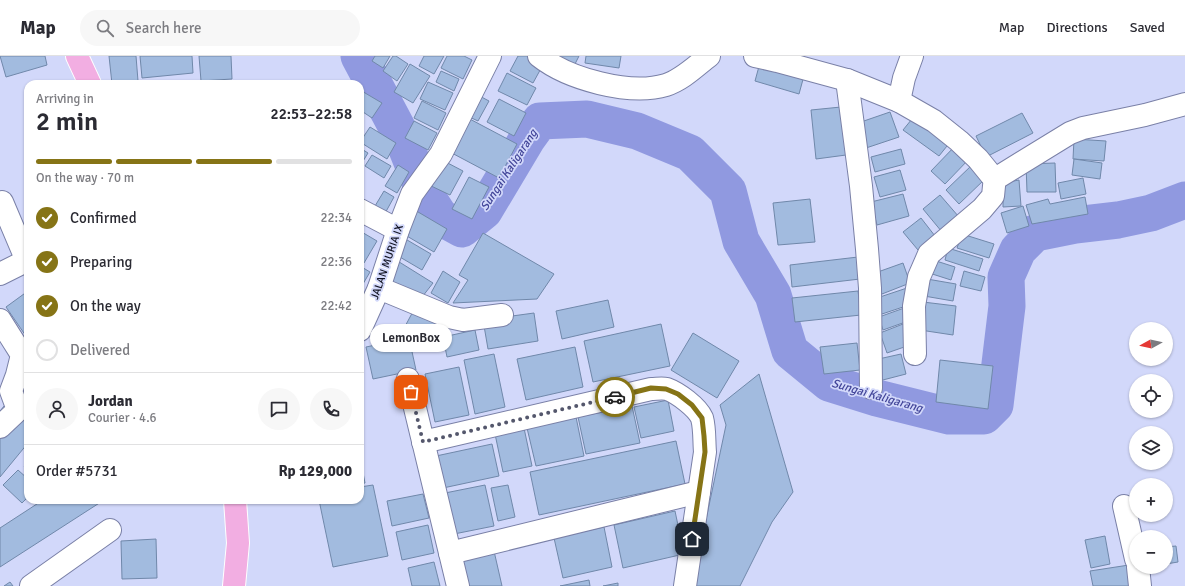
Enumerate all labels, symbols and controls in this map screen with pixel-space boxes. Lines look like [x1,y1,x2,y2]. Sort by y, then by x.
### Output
search box [80,10,360,46]
text: Map [20,16,56,40]
icon: search [94,17,116,39]
text: Search here [126,19,201,37]
text: Map [999,19,1025,36]
text: Directions [1047,19,1108,36]
text: Saved [1130,19,1165,36]
text: Arriving in [36,91,94,107]
text: 22:53–22:58 [271,105,352,123]
text: 2 min [36,106,98,138]
water label: Sungai Kaligarang [477,125,542,213]
text: On the way · 70 m [36,170,134,186]
icon: check [36,207,58,229]
text: Confirmed [70,209,137,227]
text: 22:34 [320,210,352,226]
street label: JALAN MURIA IX [368,222,406,301]
icon: check [36,251,58,273]
text: Preparing [70,253,133,271]
text: 22:36 [320,254,352,270]
icon: check [36,295,58,317]
text: On the way [70,297,141,315]
text: 22:42 [320,298,352,314]
north arrow [1129,322,1173,366]
map controls [1129,322,1173,574]
callout: LemonBox [370,324,452,352]
text: LemonBox [382,330,440,346]
text: Delivered [70,341,130,359]
button: locate [1129,374,1173,418]
pin [394,375,428,409]
water label: Sungai Kaligarang [830,376,926,417]
courier [595,377,635,417]
icon: bag [400,381,422,403]
icon: car [604,386,626,408]
button: person [36,388,78,430]
button: chat [258,388,300,430]
button: phone [310,388,352,430]
text: Jordan [88,392,133,410]
text: Courier · 4.6 [88,410,157,426]
button: layers [1129,426,1173,470]
text: Order #5731 [36,462,118,480]
text: Rp 129,000 [278,462,352,480]
button: + [1129,478,1173,522]
pin [675,522,709,556]
icon: home [681,528,703,550]
button: − [1129,530,1173,574]

